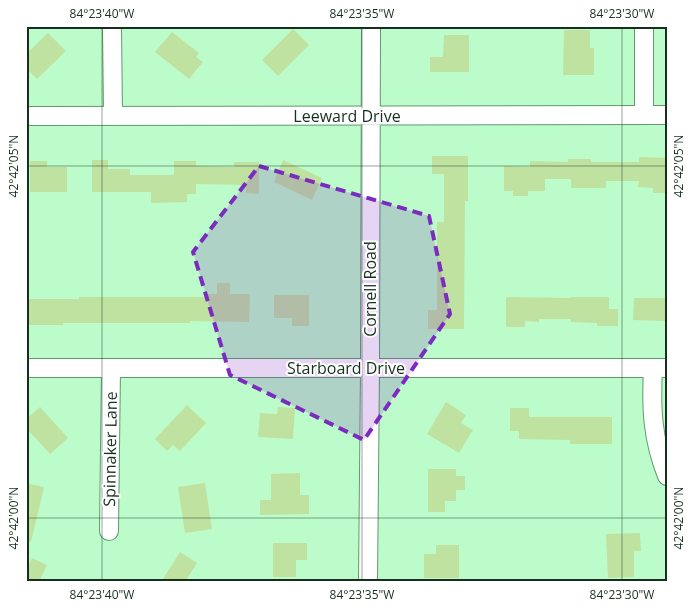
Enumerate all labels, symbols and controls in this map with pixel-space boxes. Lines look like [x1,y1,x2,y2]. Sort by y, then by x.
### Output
text: 84°23'40"W [70,5,134,22]
text: 84°23'35"W [330,5,394,22]
text: 84°23'30"W [590,5,654,22]
street label: Leeward Drive [293,105,401,127]
text: 42°42'05"N [5,135,22,197]
text: 42°42'05"N [670,135,687,197]
street label: Cornell Road [359,241,381,337]
street label: Starboard Drive [287,357,405,379]
street label: Spinnaker Lane [98,391,122,507]
text: 42°42'00"N [5,487,22,549]
text: 42°42'00"N [670,487,687,549]
text: 84°23'40"W [70,586,134,603]
text: 84°23'35"W [330,586,394,603]
text: 84°23'30"W [590,586,654,603]

